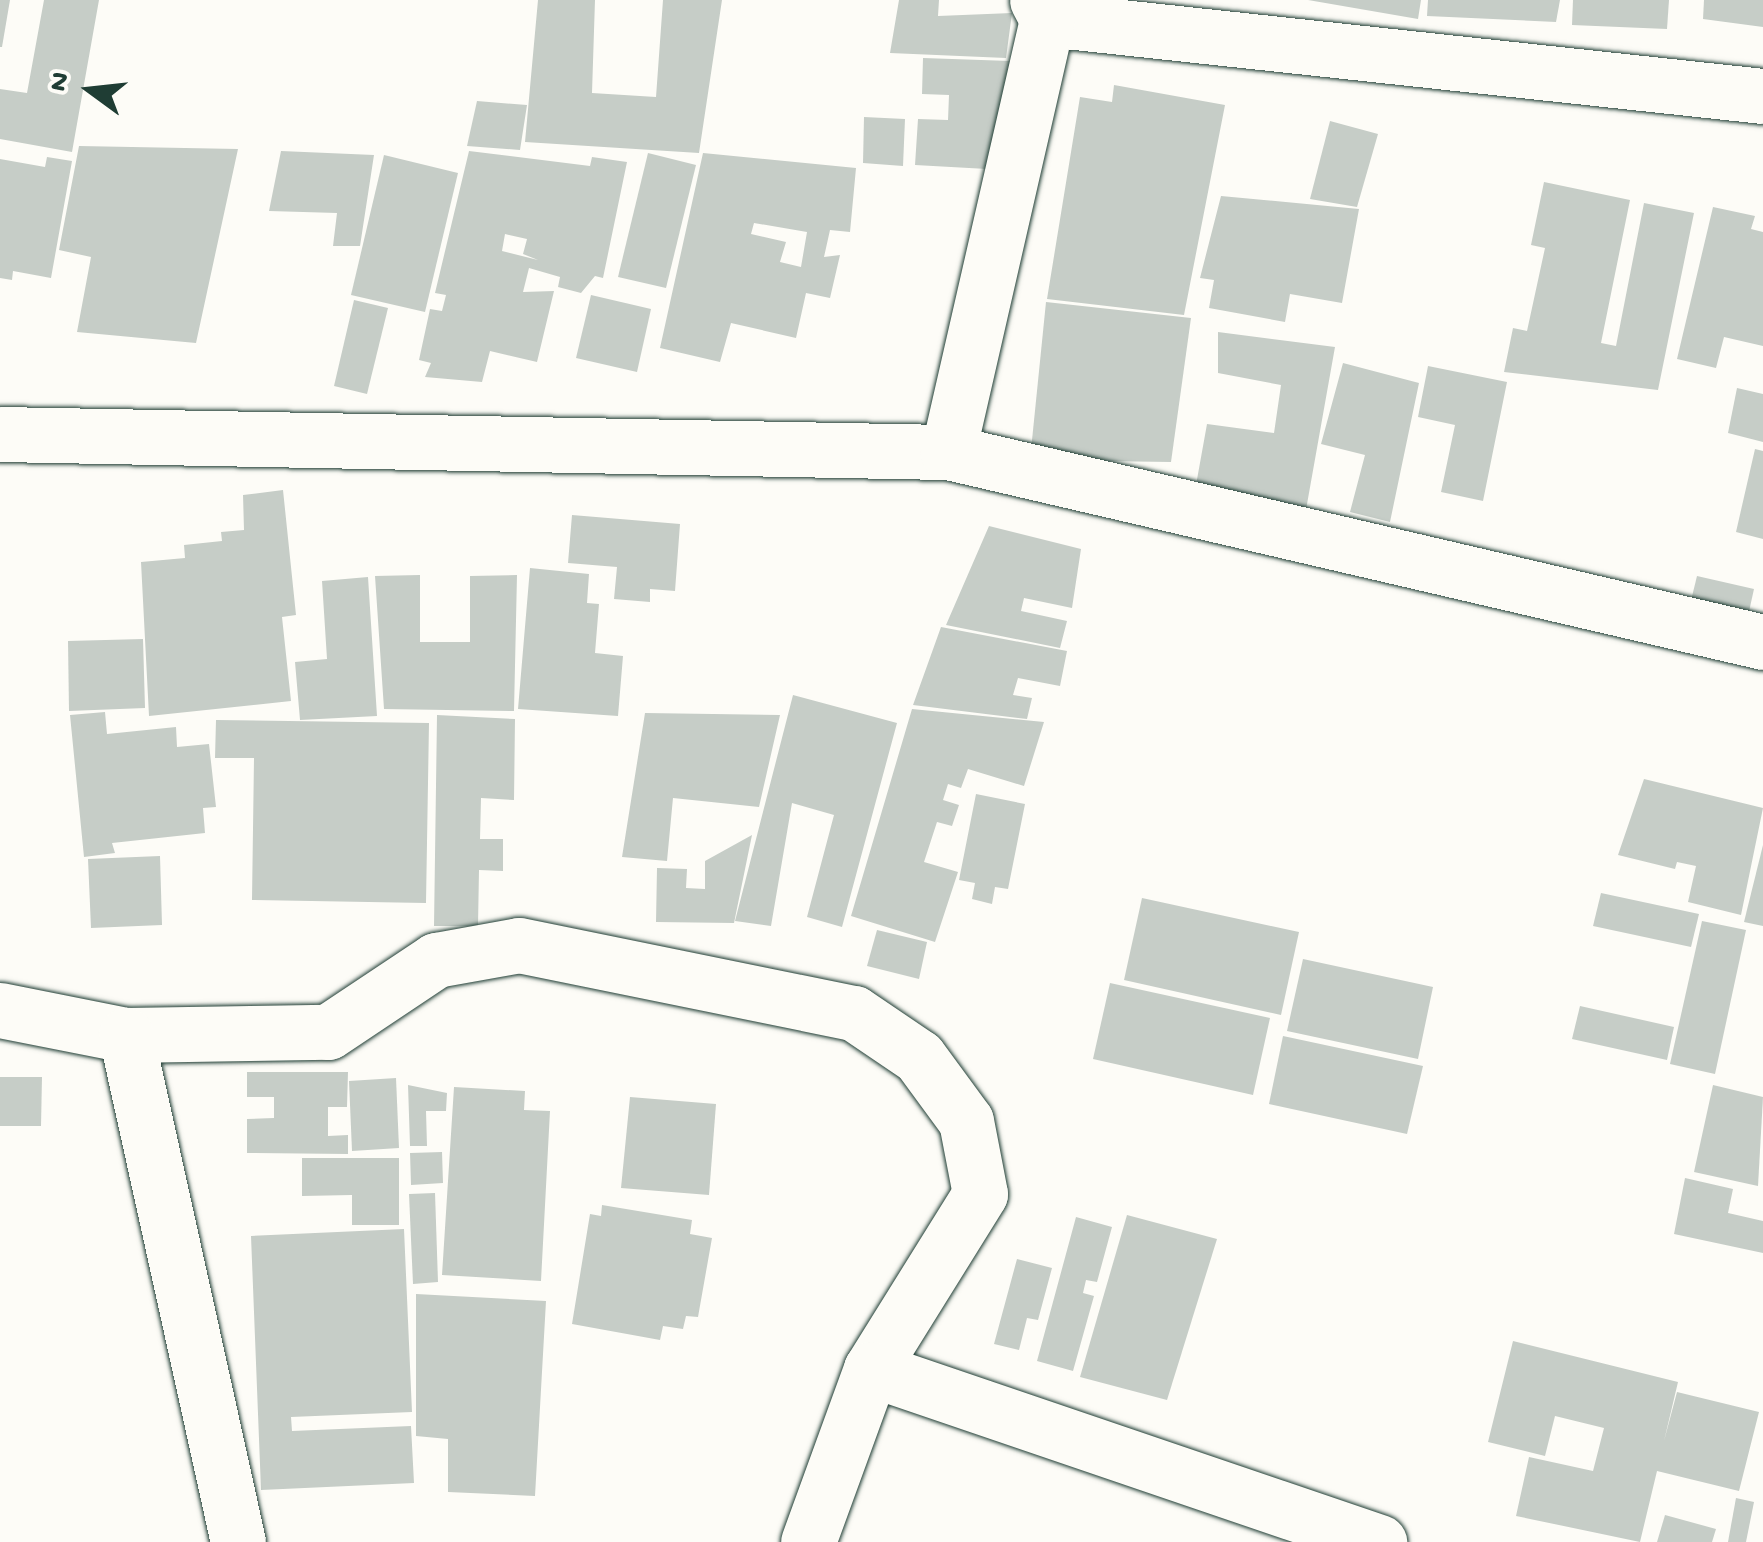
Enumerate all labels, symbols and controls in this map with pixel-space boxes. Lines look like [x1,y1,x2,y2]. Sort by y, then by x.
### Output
north arrow [40,40,140,140]
text: N [42,69,79,95]

